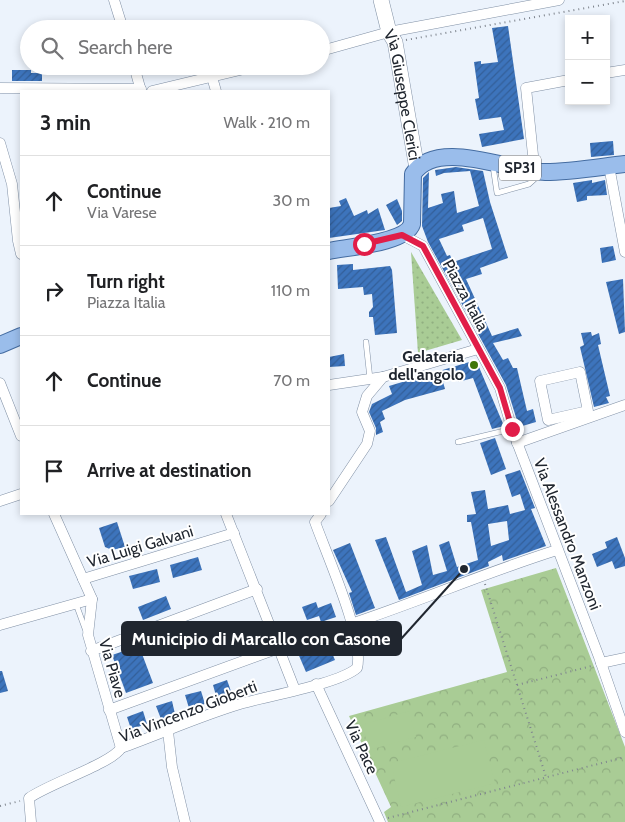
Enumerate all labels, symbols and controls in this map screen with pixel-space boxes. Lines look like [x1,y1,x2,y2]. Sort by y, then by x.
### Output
map controls [565,15,610,105]
button: + [565,15,610,60]
search box [20,20,330,75]
street label: Via Giuseppe Clerici [380,26,424,162]
icon: search [38,34,66,62]
text: Search here [78,36,172,59]
button: − [565,60,610,105]
text: 3 min [40,110,91,135]
text: Walk · 210 m [223,113,310,132]
road number: SP31 [499,156,541,180]
text: Continue [87,180,161,203]
icon: ahead [40,187,68,215]
text: 30 m [273,191,310,210]
text: Via Varese [87,203,157,222]
route start [353,233,376,256]
street label: Piazza Italia [439,256,492,335]
text: Turn right [87,270,165,293]
icon: right [40,277,68,305]
text: 110 m [271,281,310,300]
text: Piazza Italia [87,293,165,312]
place label: Gelateria dell'angolo [388,347,464,384]
marker: Gelateria dell'angolo [468,359,480,371]
icon: ahead [40,367,68,395]
text: Continue [87,369,161,392]
text: 70 m [273,371,310,390]
route end [501,418,524,441]
street label: Via Alessandro Manzoni [530,456,605,613]
icon: arrive [40,457,68,485]
text: Arrive at destination [87,459,251,482]
street label: Via Luigi Galvani [85,521,196,572]
callout: Municipio di Marcallo con Casone [122,622,401,655]
text: Municipio di Marcallo con Casone [132,628,390,650]
street label: Via Piave [95,636,130,700]
street label: Via Vincenzo Gioberti [117,676,260,746]
street label: Via Pace [341,717,382,777]

